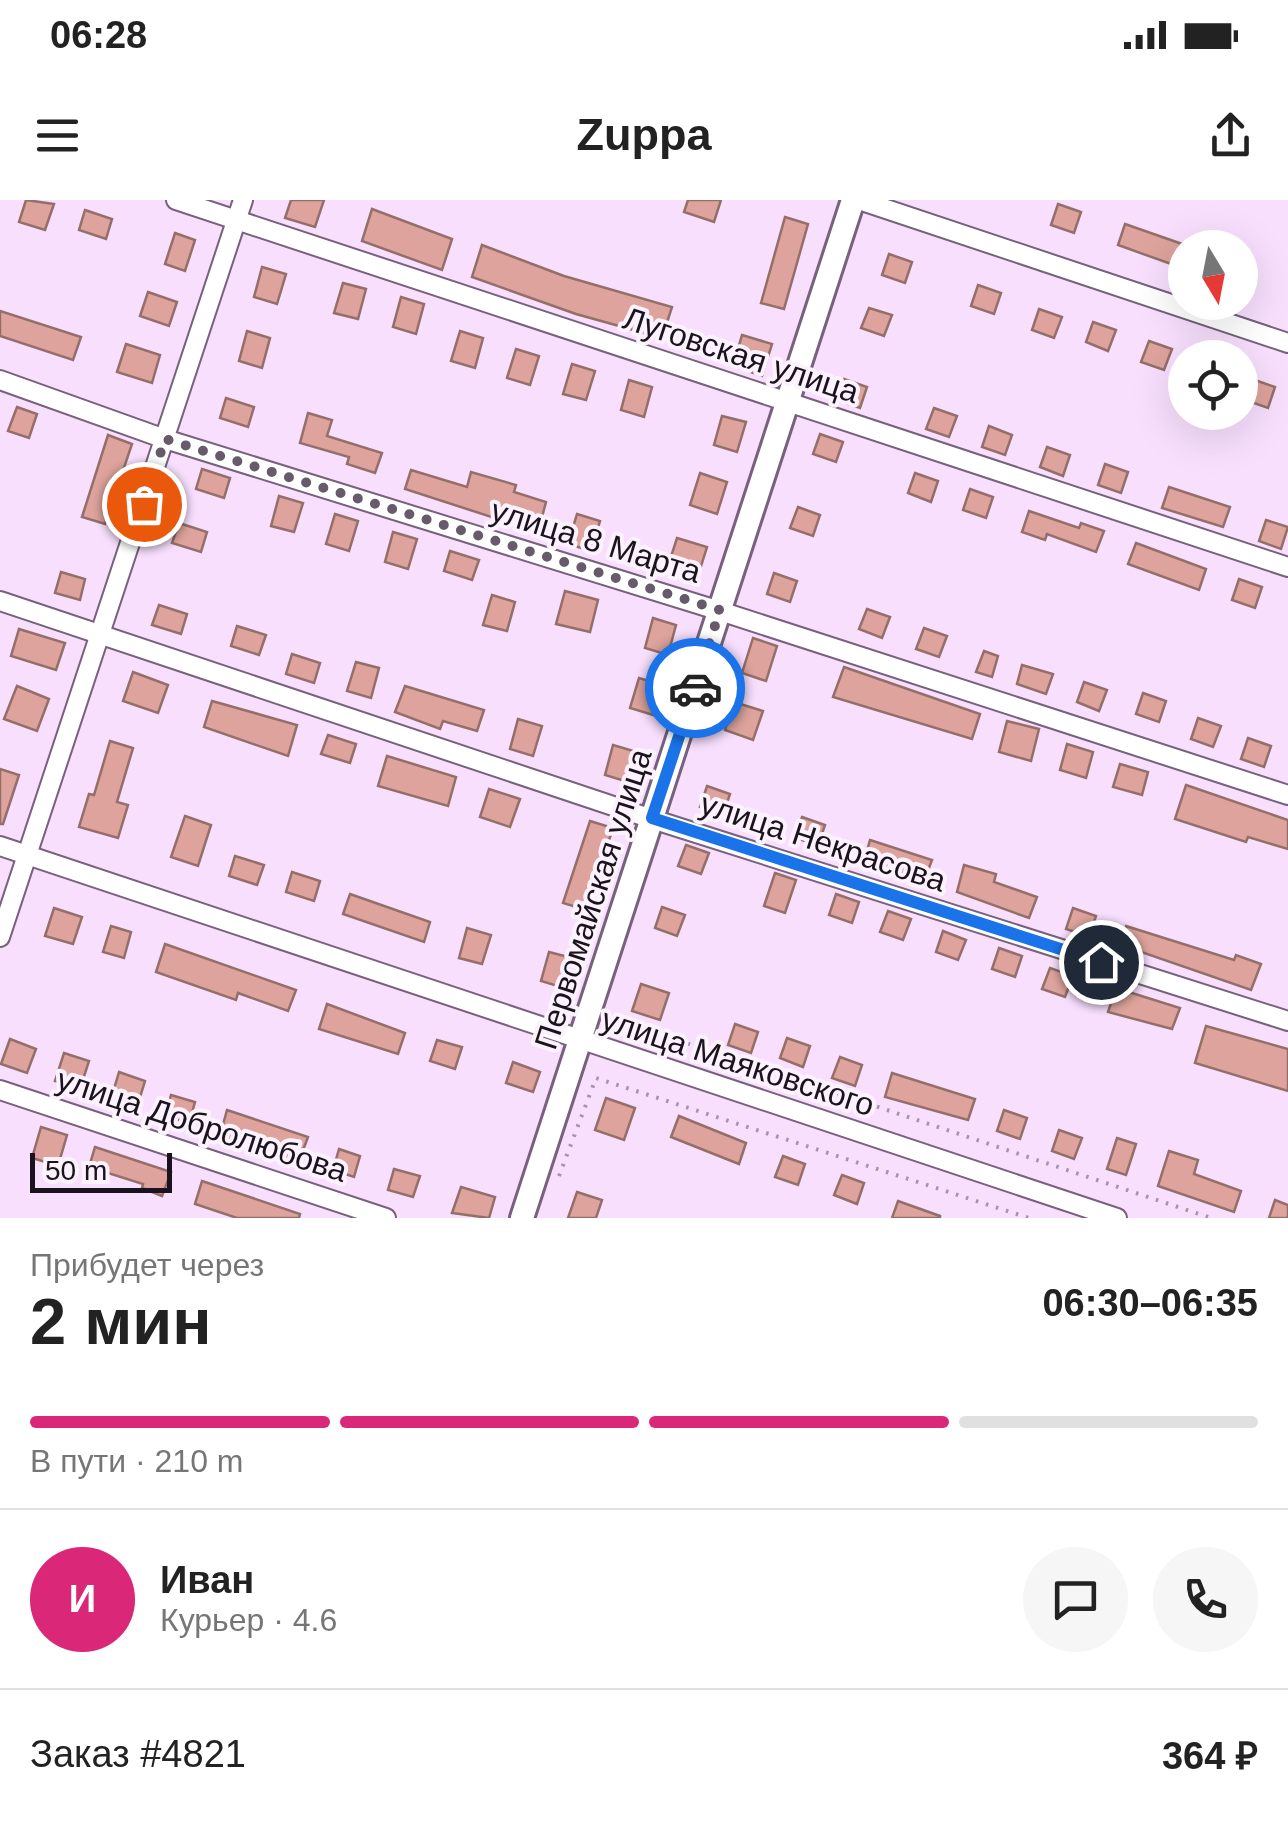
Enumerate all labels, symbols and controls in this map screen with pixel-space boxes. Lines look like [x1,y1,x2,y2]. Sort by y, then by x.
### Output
text: 06:28 [50,14,147,56]
icon: menu [30,108,85,163]
icon: share [1203,108,1258,163]
text: Zuppa [577,109,711,160]
north arrow [1168,230,1258,320]
map controls [1168,230,1258,430]
street label: Луговская улица [619,300,863,410]
button: locate [1168,340,1258,430]
pin [102,462,187,547]
icon: bag [117,477,172,532]
street label: улица 8 Марта [487,492,705,590]
courier [645,638,745,738]
icon: car [668,661,723,716]
street label: Первомайская улица [527,744,659,1054]
street label: улица Некрасова [696,785,950,899]
pin [1059,920,1144,1005]
icon: home [1074,935,1129,990]
street label: улица Маяковского [597,1001,879,1123]
street label: улица Добролюбова [52,1061,352,1189]
scale bar [30,1148,172,1193]
text: 50 m [45,1155,107,1186]
text: Прибудет через [30,1247,264,1283]
text: 06:30–06:35 [1042,1282,1258,1324]
text: 2 мин [30,1285,212,1358]
text: В пути · 210 m [30,1443,243,1479]
button: chat [1023,1547,1128,1652]
button: phone [1153,1547,1258,1652]
text: Иван [160,1559,254,1601]
text: И [69,1578,96,1620]
text: Курьер · 4.6 [160,1602,337,1638]
text: Заказ #4821 [30,1733,246,1775]
text: 364 ₽ [1162,1735,1258,1777]

